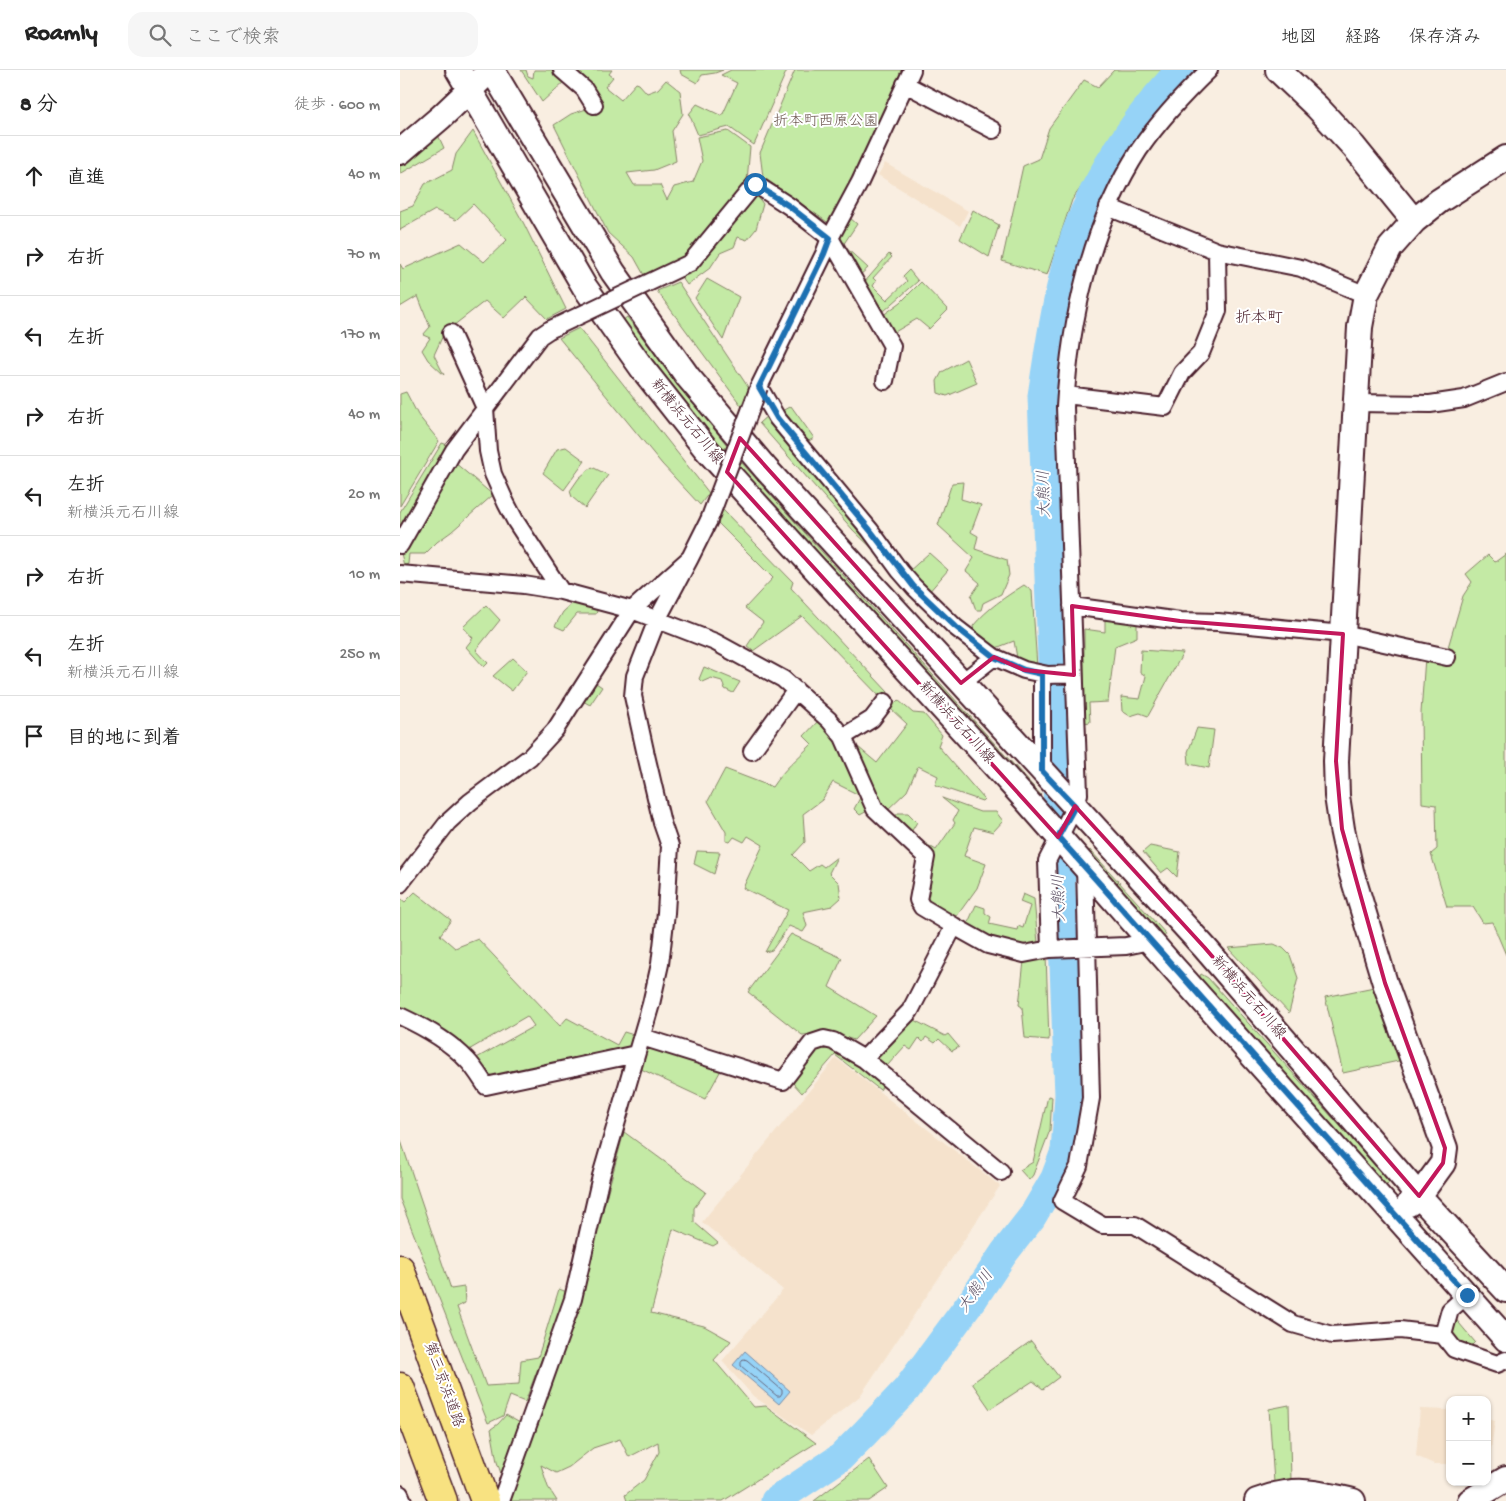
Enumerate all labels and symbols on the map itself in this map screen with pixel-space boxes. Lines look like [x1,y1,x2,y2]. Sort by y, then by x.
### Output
park label: 折本町西原公園 [773,112,879,131]
route start [744,173,767,196]
district label: 折本町 [1235,309,1283,329]
street label: 新横浜元石川線 [646,375,727,468]
water label: 大熊川 [1035,470,1056,518]
street label: 新横浜元石川線 [914,677,999,768]
water label: 大熊川 [1050,874,1071,922]
street label: 新横浜元石川線 [1207,952,1290,1044]
water label: 大熊川 [954,1266,999,1317]
route end [1456,1284,1479,1307]
street label: 第三京浜道路 [419,1339,468,1430]

